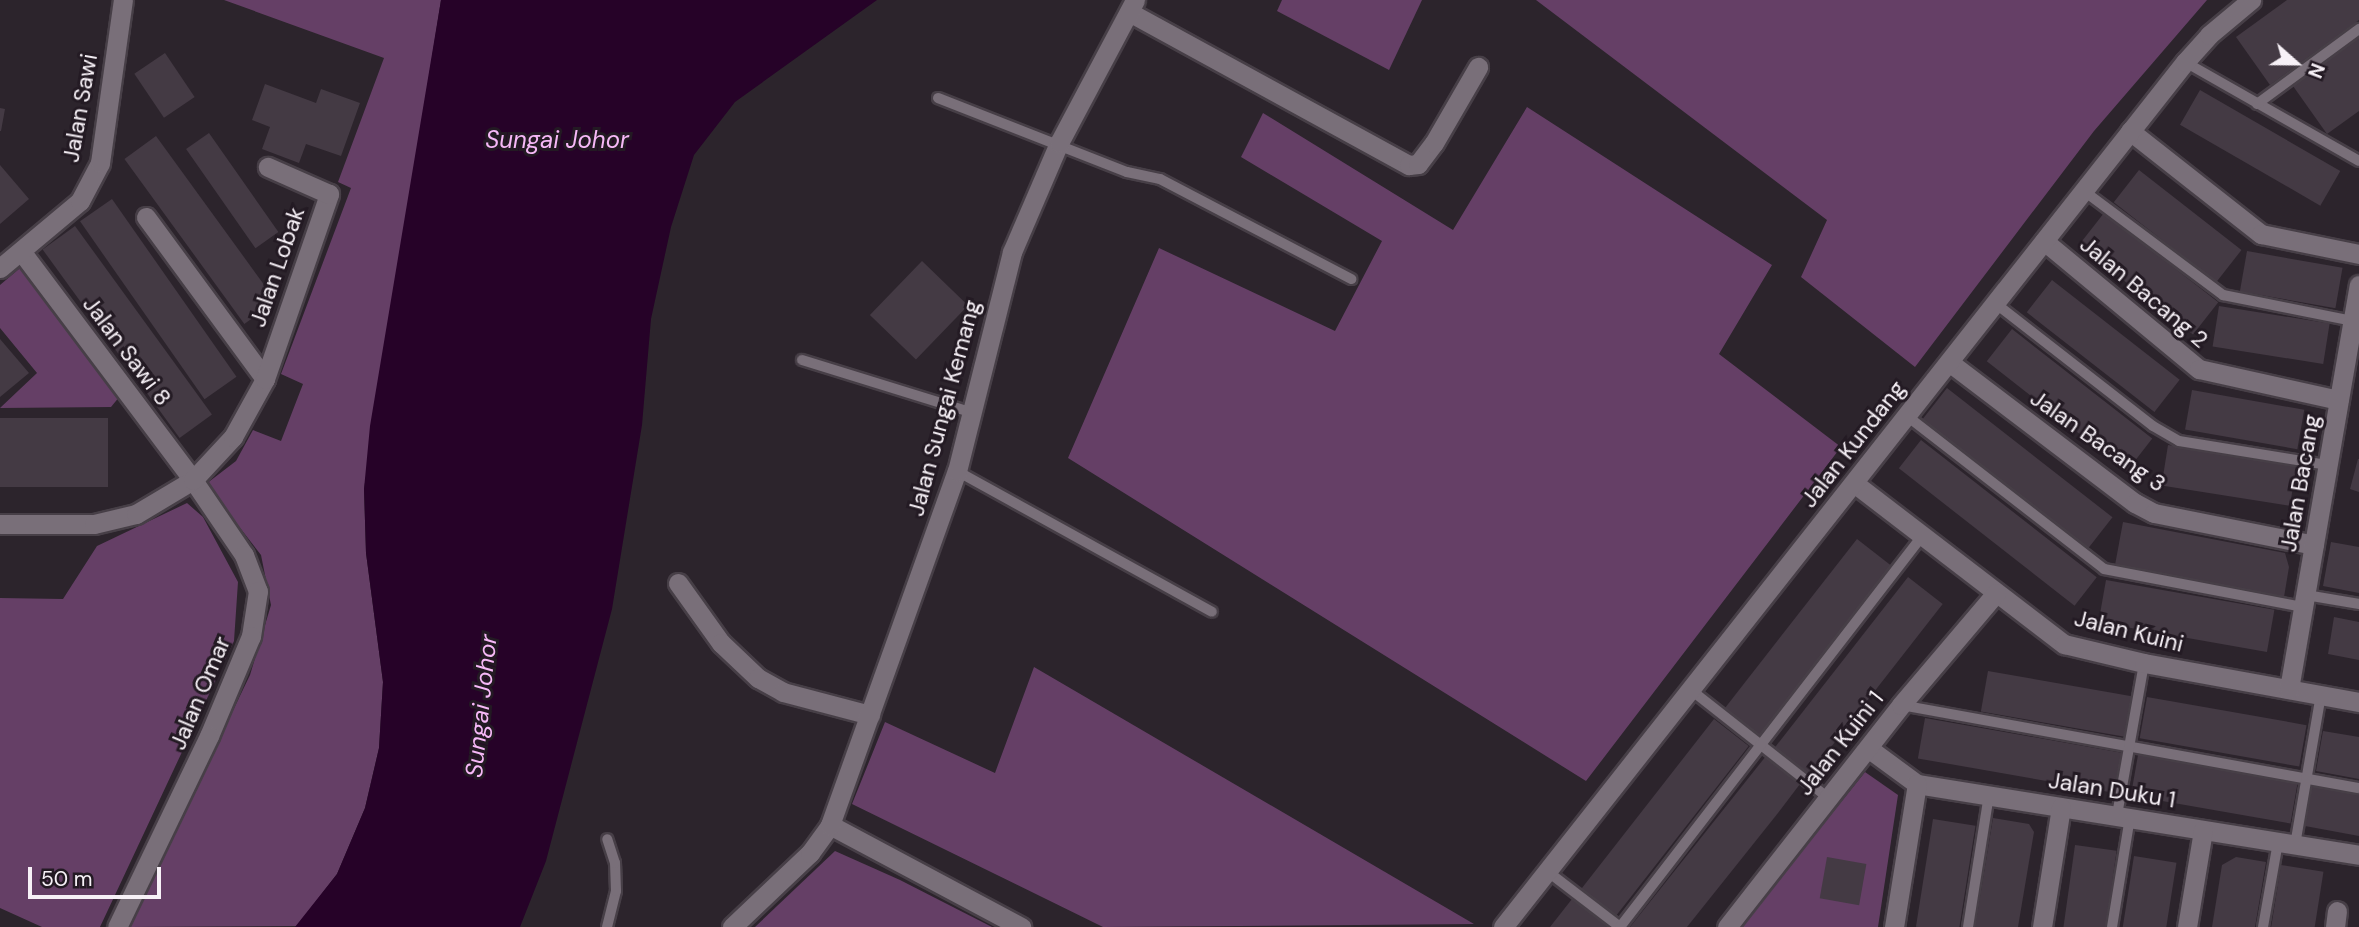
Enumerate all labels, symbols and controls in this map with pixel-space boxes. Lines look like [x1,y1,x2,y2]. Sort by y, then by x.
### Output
north arrow [2261,28,2331,98]
street label: Jalan Sawi [57,52,103,164]
text: N [2302,60,2330,82]
water label: Sungai Johor [485,126,629,154]
street label: Jalan Lobak [244,204,310,330]
street label: Jalan Bacang 2 [2074,231,2214,353]
street label: Jalan Sawi 8 [77,291,177,411]
street label: Jalan Sungai Kemang [902,297,986,519]
street label: Jalan Kundang [1795,375,1911,513]
street label: Jalan Bacang 3 [2025,384,2171,498]
street label: Jalan Bacang [2274,412,2326,554]
street label: Jalan Kuini [2072,604,2186,658]
street label: Jalan Omar [164,632,236,754]
water label: Sungai Johor [459,633,503,779]
street label: Jalan Kuini 1 [1791,685,1889,801]
street label: Jalan Duku 1 [2047,766,2177,814]
scale bar [32,853,164,897]
text: 50 m [41,865,92,893]

